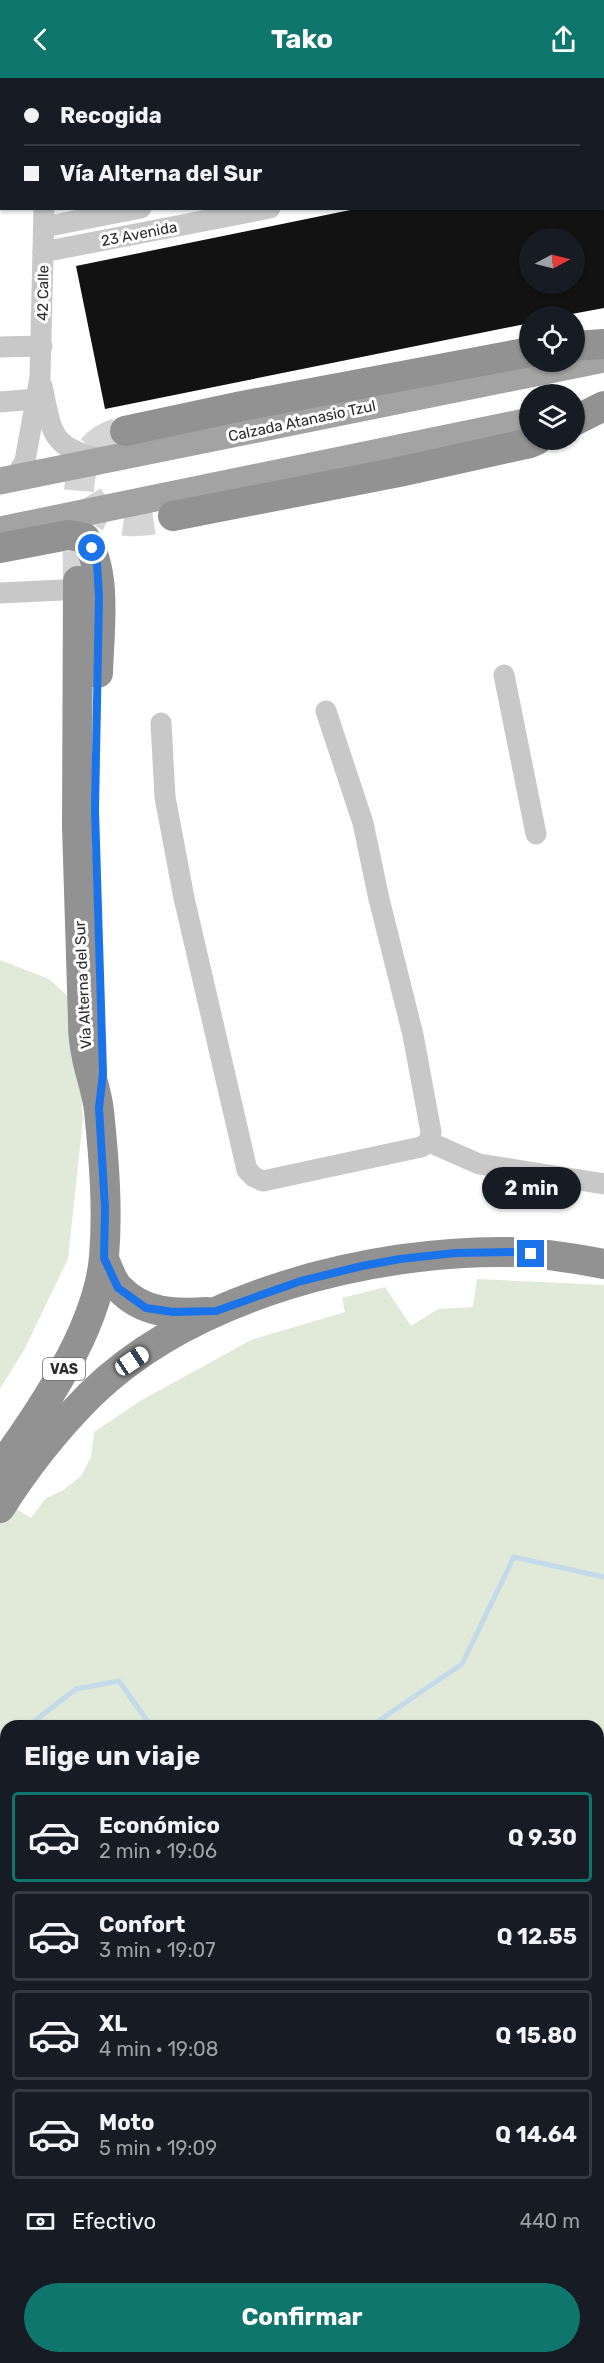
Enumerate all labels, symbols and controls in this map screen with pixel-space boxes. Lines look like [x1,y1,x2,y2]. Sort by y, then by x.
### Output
icon: back [24,23,57,56]
text: Tako [271,23,333,55]
icon: share [547,23,580,56]
text: Recogida [60,102,162,129]
text: Vía Alterna del Sur [60,160,262,187]
street label: 23 Avenida [99,218,179,250]
north arrow [519,228,585,294]
map controls [519,228,585,450]
street label: 42 Calle [34,265,52,321]
button: locate [519,306,585,372]
button: layers [519,384,585,450]
street label: Calzada Atanasio Tzul [227,397,377,445]
route start [78,534,105,561]
street label: Vía Alterna del Sur [71,920,95,1050]
callout: 2 min [482,1167,580,1209]
text: 2 min [504,1176,559,1200]
route end [517,1240,544,1267]
car [112,1343,152,1379]
road number: VAS [43,1358,85,1380]
text: Elige un viaje [24,1740,200,1772]
icon: car [27,1810,81,1864]
text: Económico [99,1812,220,1839]
text: Q 9.30 [508,1824,577,1851]
text: 2 min · 19:06 [99,1839,217,1863]
icon: car [27,1909,81,1963]
text: Confort [99,1911,185,1938]
text: Q 12.55 [497,1923,577,1950]
text: 3 min · 19:07 [99,1938,216,1962]
icon: car [27,2008,81,2062]
text: XL [99,2010,127,2037]
text: Q 15.80 [496,2022,577,2049]
text: 4 min · 19:08 [99,2037,218,2061]
icon: car [27,2107,81,2161]
text: Moto [99,2109,154,2136]
text: Q 14.64 [495,2121,577,2148]
text: 5 min · 19:09 [99,2136,217,2160]
icon: cash [24,2205,57,2238]
text: Efectivo [72,2208,156,2235]
text: 440 m [520,2209,580,2233]
button: Confirmar [24,2283,580,2352]

